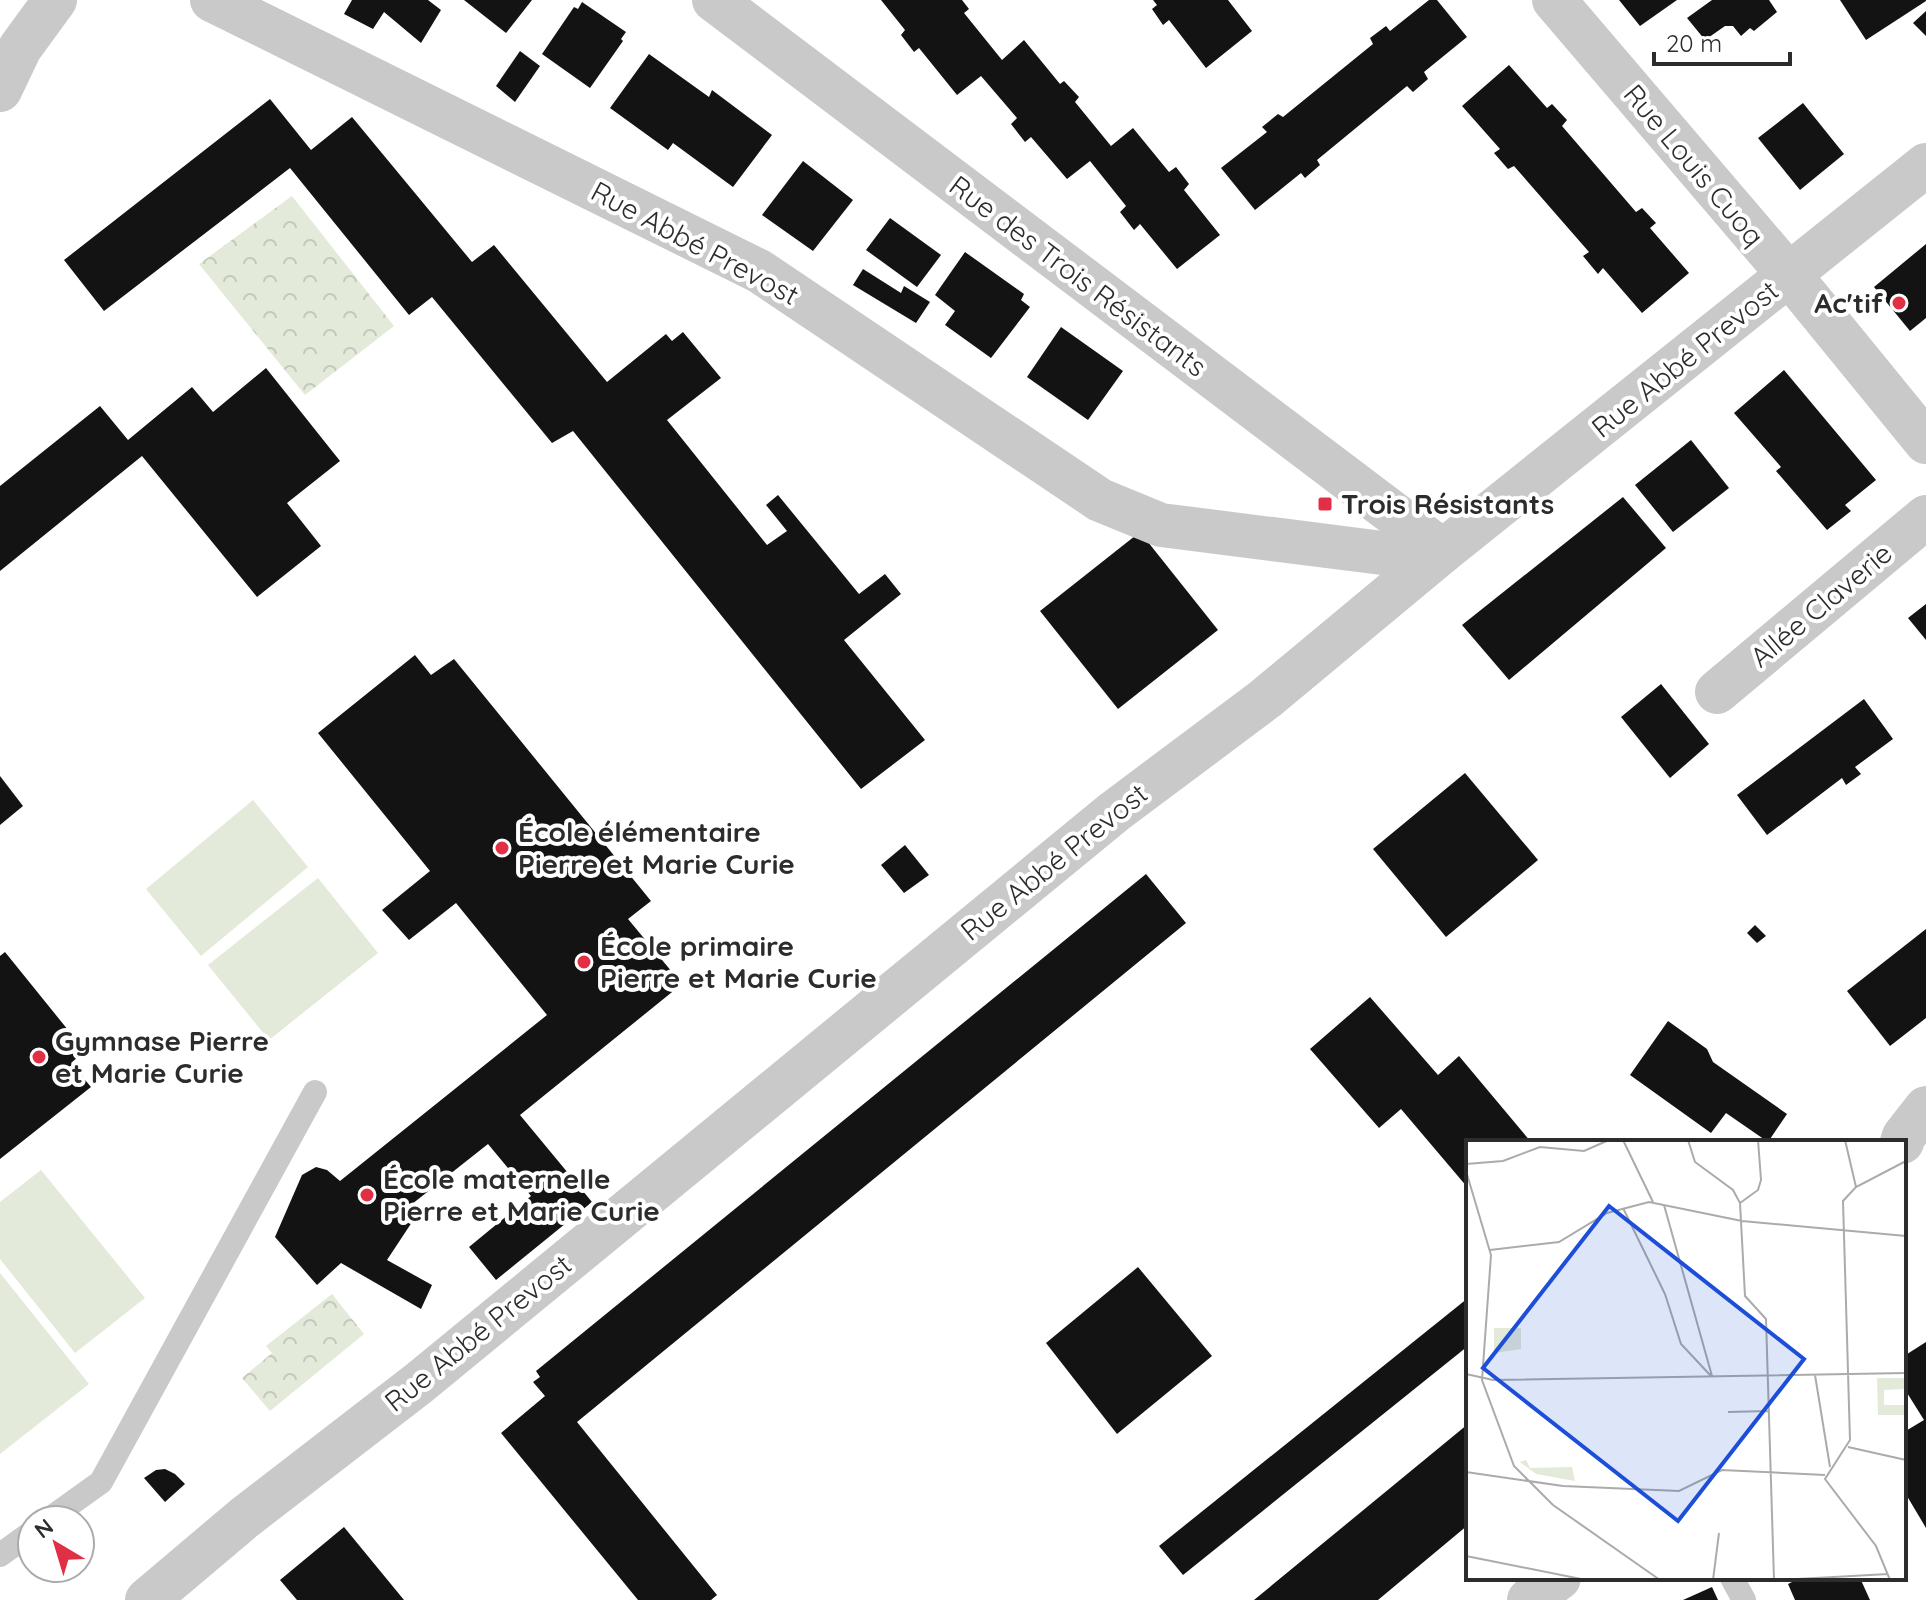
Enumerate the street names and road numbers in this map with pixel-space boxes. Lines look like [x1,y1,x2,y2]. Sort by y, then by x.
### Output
street label: Rue Louis Cuoq [1617,77,1772,253]
street label: Rue des Trois Résistants [943,167,1214,384]
street label: Rue Abbé Prevost [585,173,805,312]
street label: Rue Abbé Prevost [1584,273,1785,445]
street label: Allée Claverie [1743,535,1899,674]
street label: Rue Abbé Prevost [953,776,1154,948]
street label: Rue Abbé Prevost [377,1247,578,1419]

